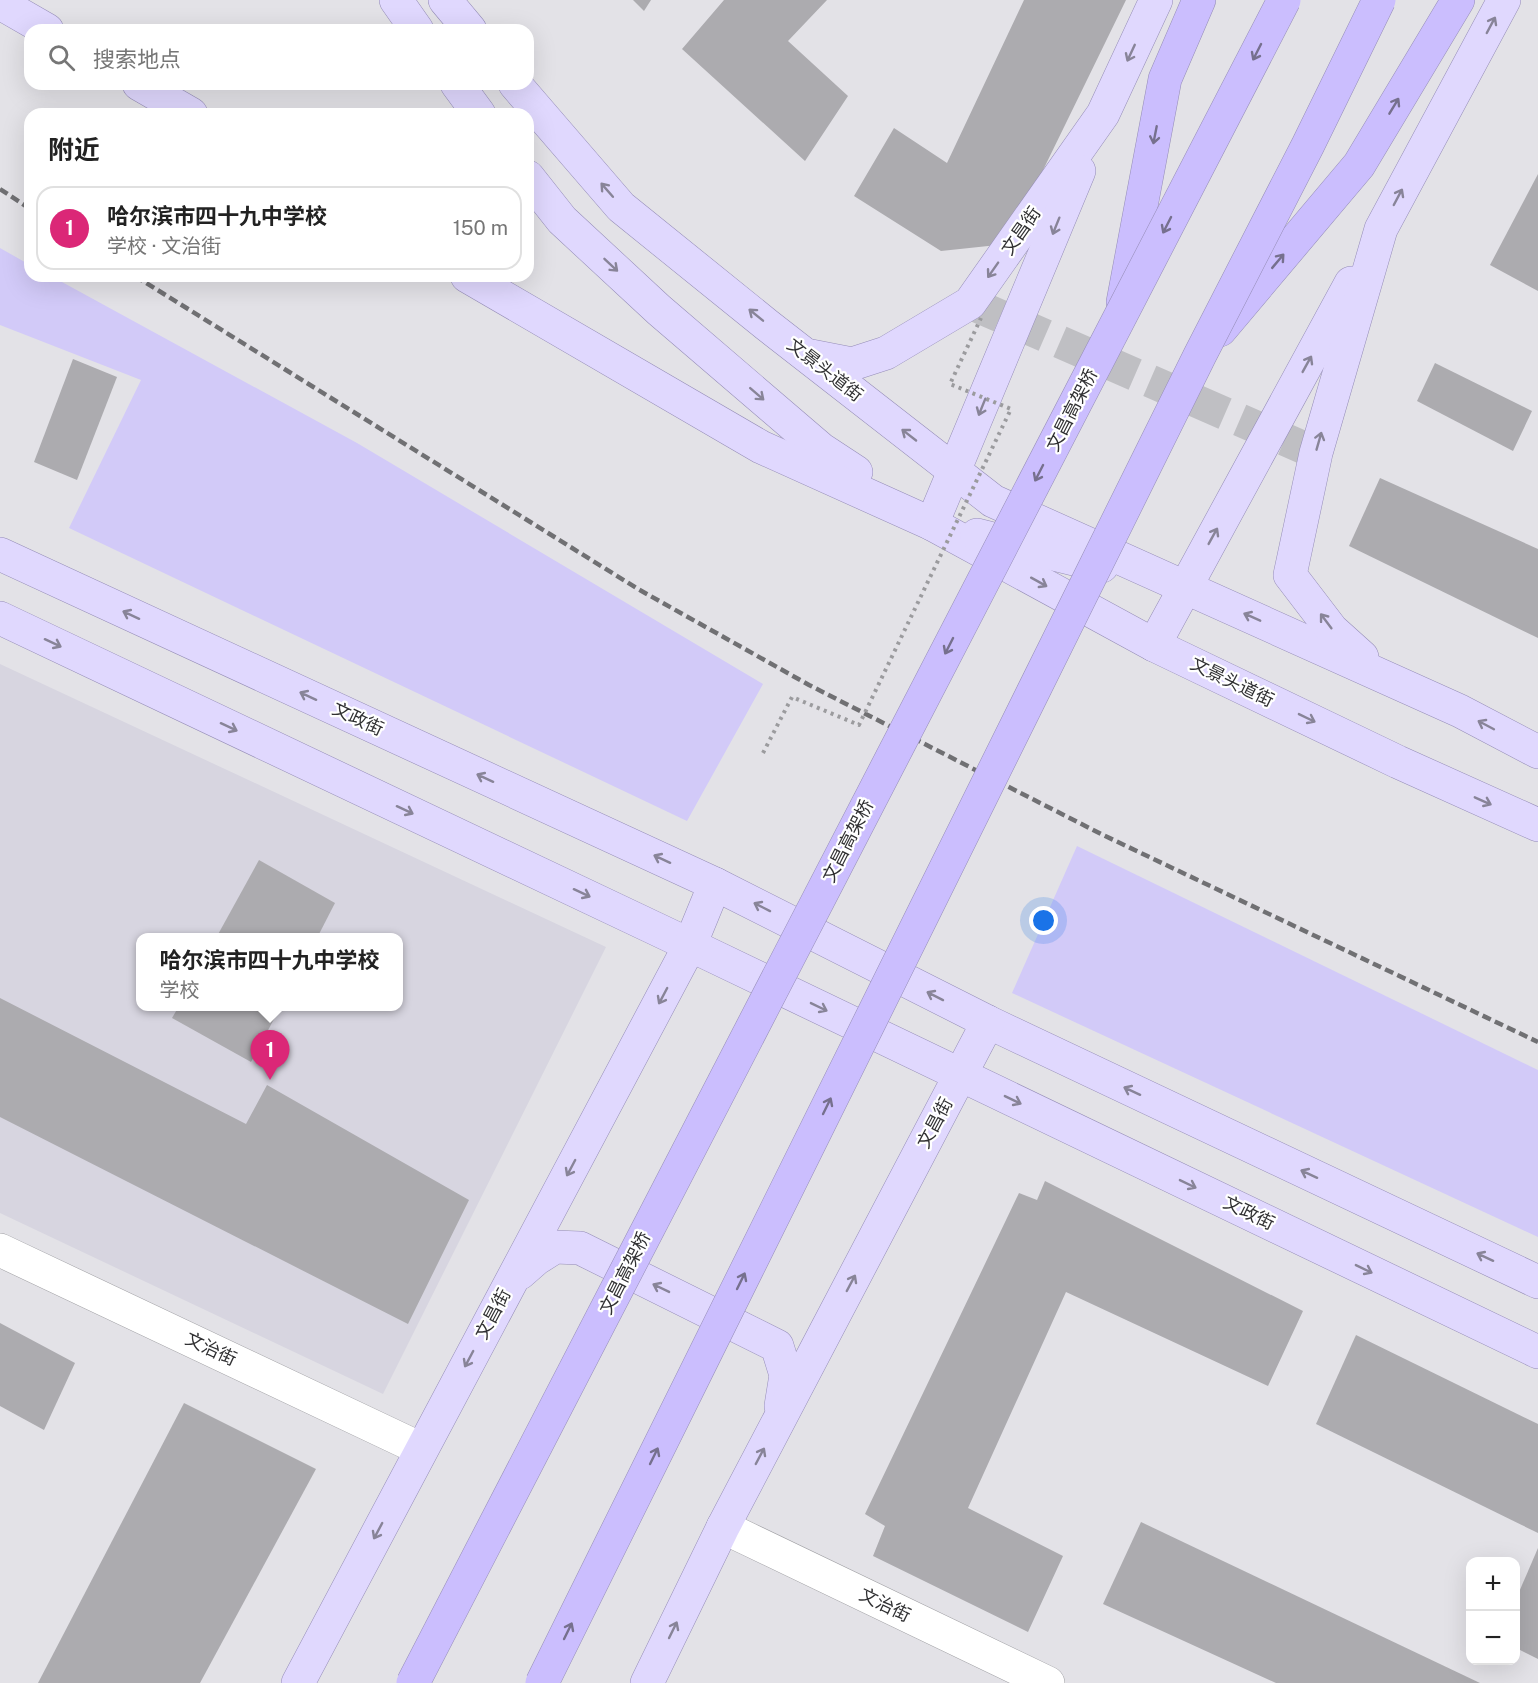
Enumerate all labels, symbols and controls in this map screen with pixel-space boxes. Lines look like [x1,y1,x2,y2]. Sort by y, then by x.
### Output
one-way arrow [1485,17,1497,34]
search box [24,24,534,90]
icon: search [45,41,78,74]
one-way arrow [1125,43,1137,61]
one-way arrow [1250,43,1262,61]
text: 搜索地点 [93,46,181,72]
one-way arrow [1389,98,1401,115]
one-way arrow [1149,124,1160,144]
text: 附近 [48,134,100,165]
one-way arrow [600,182,613,198]
one-way arrow [1393,188,1404,206]
text: 哈尔滨市四十九中学校 [107,203,327,229]
street label: 文昌街 [997,203,1045,259]
text: 1 [65,216,74,240]
text: 150 m [453,216,508,240]
one-way arrow [1050,216,1061,235]
one-way arrow [1161,216,1173,233]
text: 学校 · 文治街 [107,234,221,258]
one-way arrow [1271,254,1284,270]
one-way arrow [603,258,618,272]
one-way arrow [987,261,999,278]
one-way arrow [748,309,764,322]
street label: 文景头道街 [783,334,867,406]
one-way arrow [1302,356,1313,374]
street label: 文昌高架桥 [1042,365,1101,455]
one-way arrow [749,387,764,401]
one-way arrow [976,397,987,415]
one-way arrow [902,429,918,442]
one-way arrow [1314,432,1325,451]
one-way arrow [1033,464,1045,481]
one-way arrow [1208,527,1219,545]
one-way arrow [1030,576,1047,588]
one-way arrow [122,608,140,620]
one-way arrow [1243,611,1262,622]
one-way arrow [1319,614,1332,630]
one-way arrow [943,637,955,655]
one-way arrow [43,638,61,650]
street label: 文景头道街 [1187,652,1277,711]
one-way arrow [299,690,317,701]
street label: 文政街 [329,698,387,739]
one-way arrow [1297,713,1315,724]
one-way arrow [1478,719,1496,730]
one-way arrow [220,721,238,733]
one-way arrow [476,771,494,782]
one-way arrow [1474,795,1492,807]
street label: 文昌高架桥 [818,796,877,886]
one-way arrow [396,805,414,817]
one-way arrow [654,853,672,865]
one-way arrow [572,888,590,900]
one-way arrow [753,901,771,913]
your location [1029,906,1058,935]
popup [136,933,403,1011]
text: 哈尔滨市四十九中学校 [159,947,380,973]
text: 学校 [159,978,199,1002]
one-way arrow [657,987,668,1005]
one-way arrow [927,990,945,1001]
one-way arrow [809,1001,827,1013]
pin: 1 [250,1030,290,1080]
one-way arrow [1124,1084,1142,1096]
street label: 文昌街 [913,1094,957,1152]
one-way arrow [1003,1095,1021,1107]
one-way arrow [822,1098,834,1116]
one-way arrow [565,1159,576,1177]
one-way arrow [1300,1167,1318,1179]
one-way arrow [1179,1179,1197,1191]
street label: 文政街 [1220,1191,1278,1234]
street label: 文昌高架桥 [595,1228,654,1318]
one-way arrow [1477,1251,1495,1263]
one-way arrow [1355,1263,1373,1275]
one-way arrow [735,1273,747,1290]
one-way arrow [845,1275,857,1293]
one-way arrow [652,1282,670,1294]
street label: 文昌街 [471,1285,515,1343]
street label: 文治街 [182,1328,240,1369]
one-way arrow [463,1350,475,1367]
one-way arrow [649,1447,661,1465]
one-way arrow [754,1448,766,1465]
one-way arrow [372,1522,383,1540]
map controls [1466,1557,1520,1665]
button: + [1466,1557,1520,1611]
street label: 文治街 [856,1583,914,1626]
button: − [1466,1611,1520,1665]
one-way arrow [563,1622,574,1640]
one-way arrow [667,1622,679,1640]

